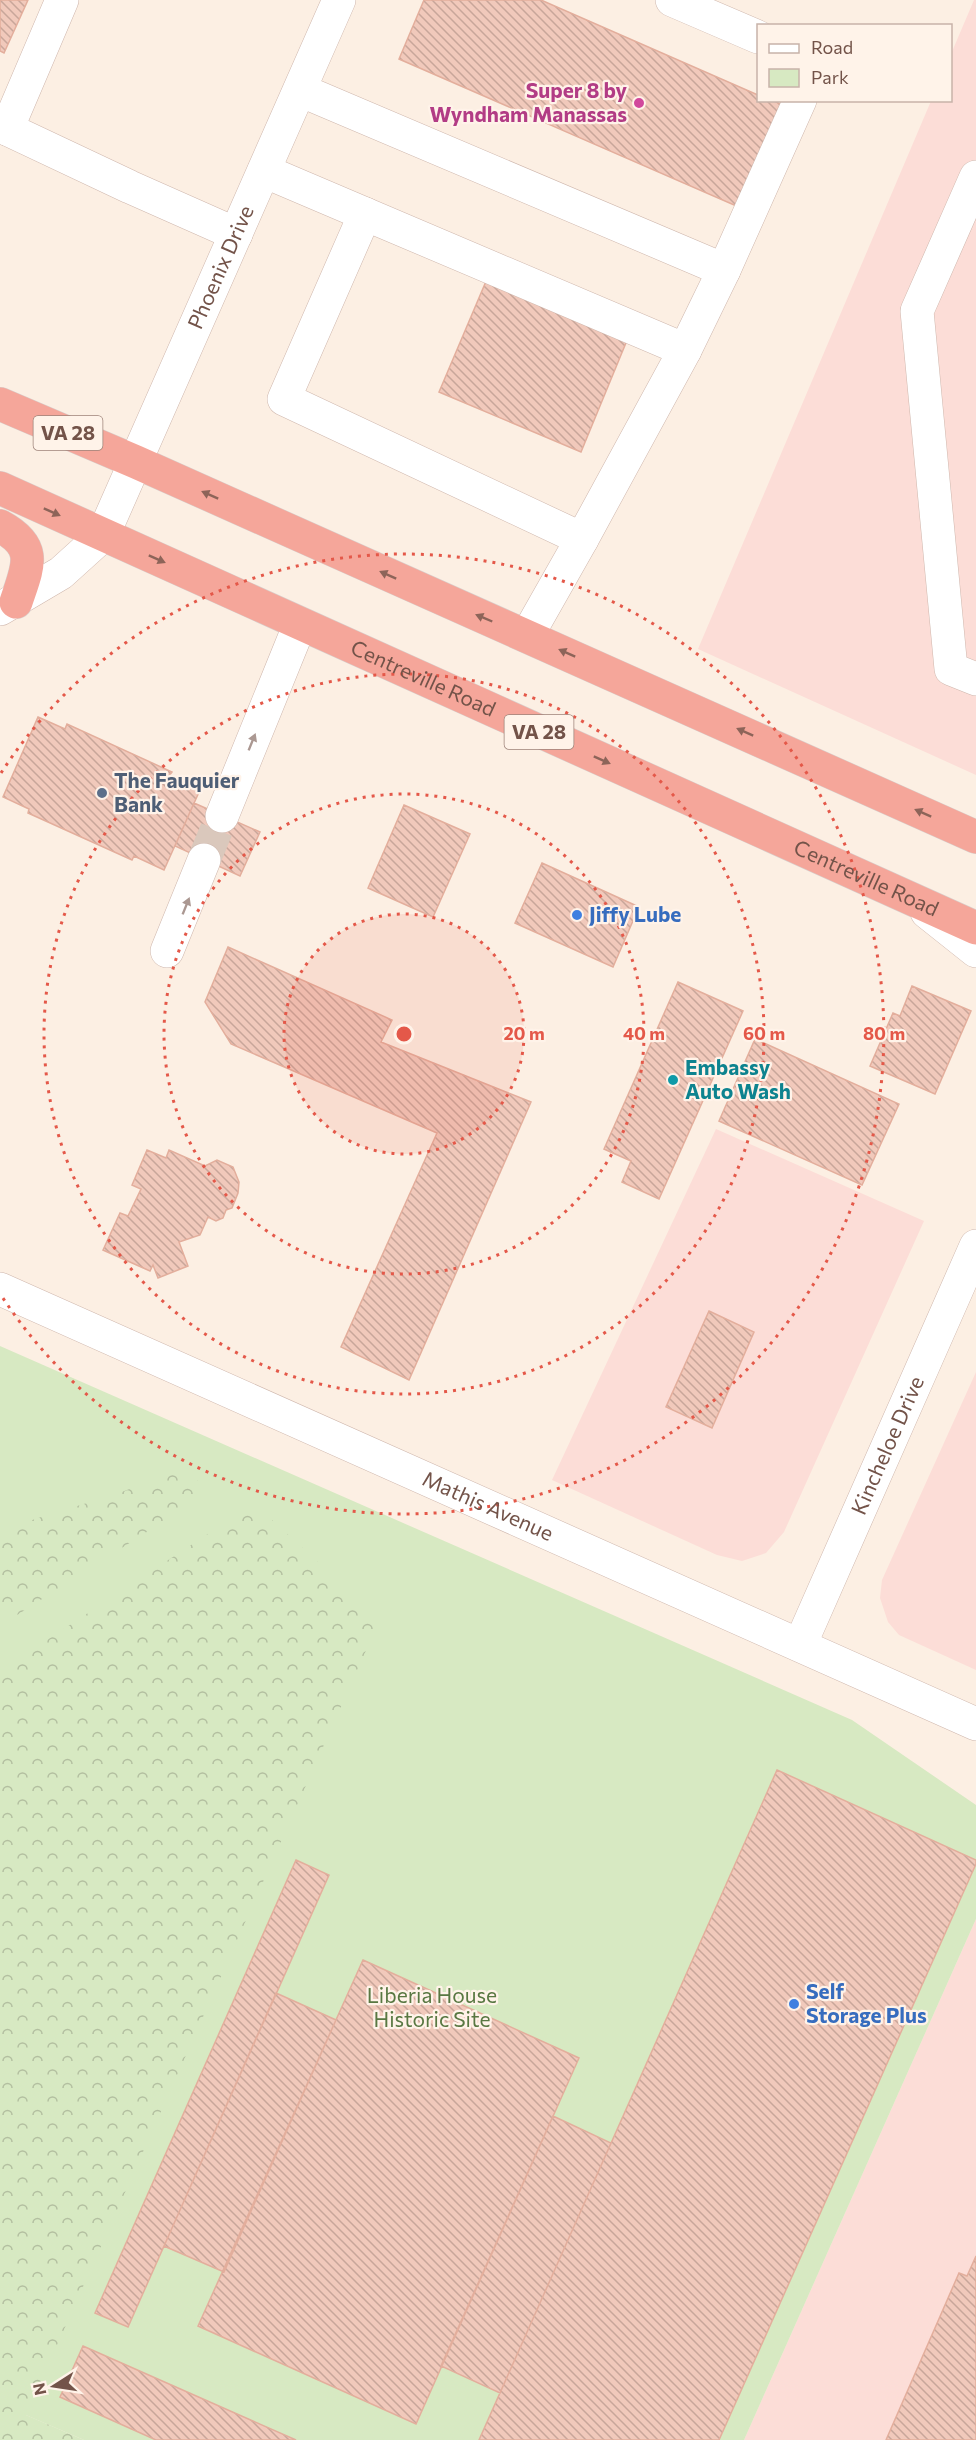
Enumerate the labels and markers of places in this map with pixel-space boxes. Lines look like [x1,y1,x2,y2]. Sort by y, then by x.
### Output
place label: Super 8 by Wyndham Manassas [430,77,627,126]
marker: Super 8 by Wyndham Manassas [632,96,646,110]
place label: The Fauquier Bank [114,767,240,816]
marker: The Fauquier Bank [95,786,109,800]
place label: Jiffy Lube [589,901,681,926]
marker: Jiffy Lube [570,908,584,922]
centre of rings [394,1024,414,1044]
place label: Embassy Auto Wash [685,1054,791,1103]
marker: Embassy Auto Wash [666,1073,680,1087]
place label: Self Storage Plus [806,1978,927,2027]
marker: Self Storage Plus [787,1997,801,2011]

